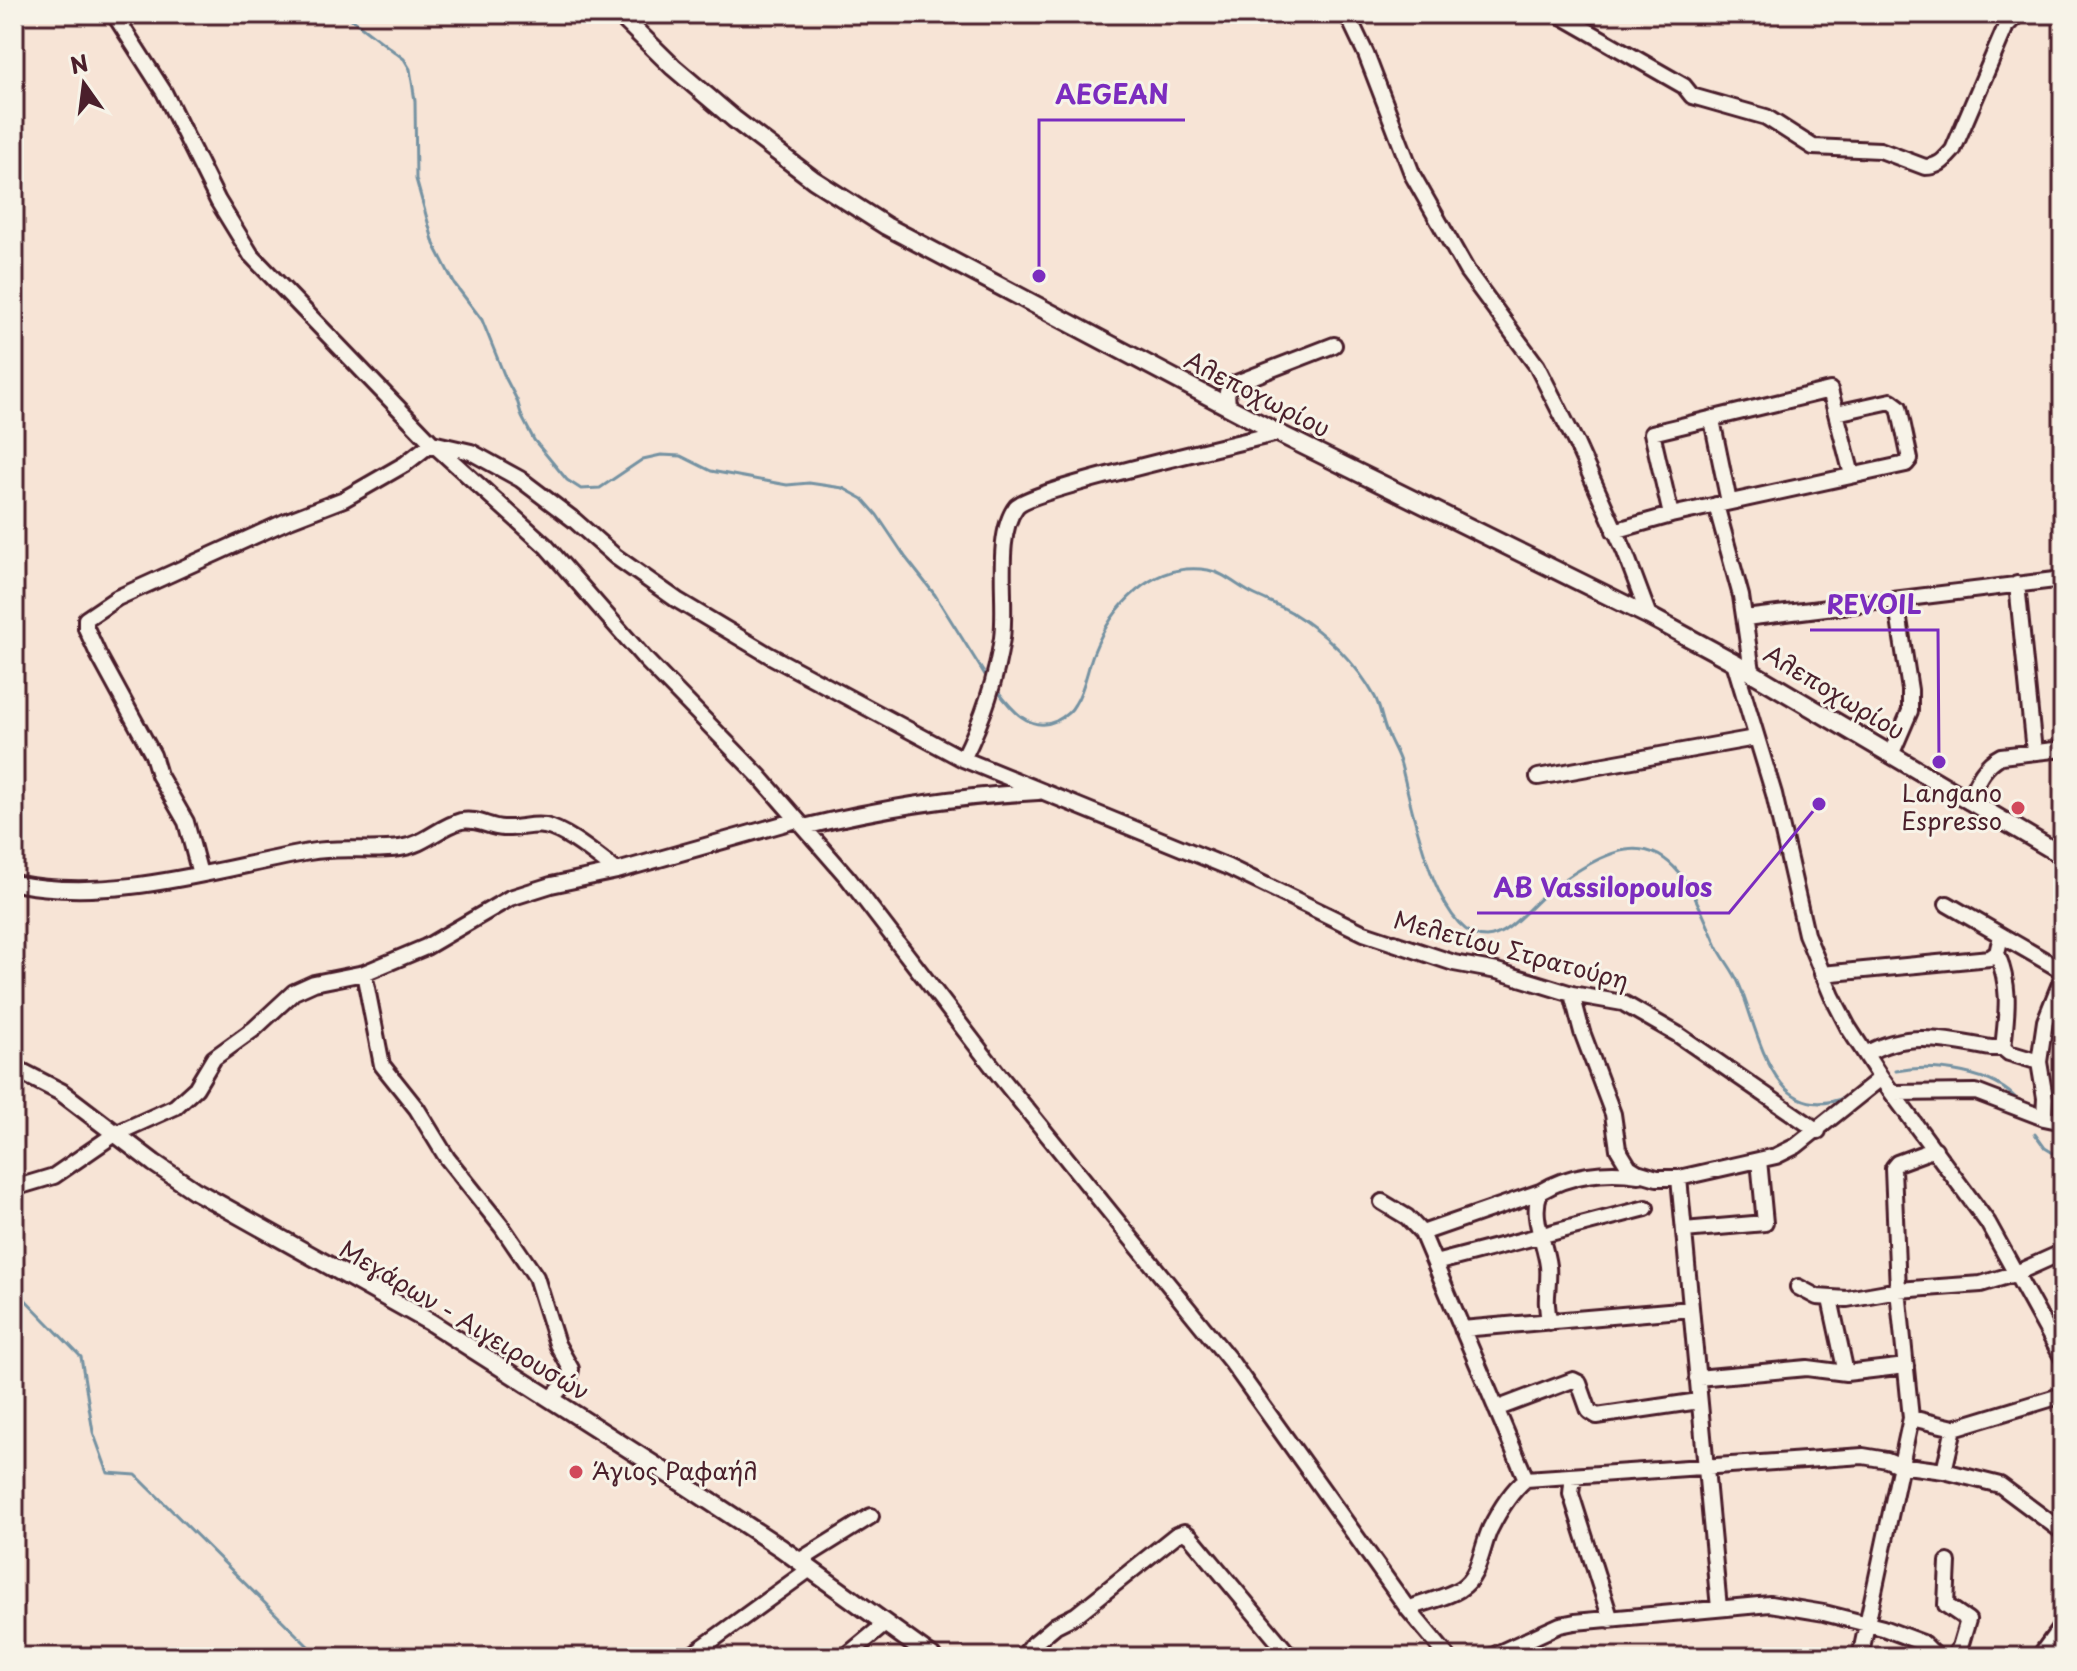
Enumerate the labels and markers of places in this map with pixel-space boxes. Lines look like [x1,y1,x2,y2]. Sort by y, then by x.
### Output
callout: AEGEAN [1039,70,1185,120]
callout: REVOIL [1810,580,1938,630]
place label: Langano Espresso [1901,774,2002,838]
marker: Langano Espresso [2009,799,2027,817]
callout: AB Vassilopoulos [1477,863,1729,913]
place label: Άγιος Ραφαήλ [592,1452,758,1488]
marker: Άγιος Ραφαήλ [567,1463,585,1481]

